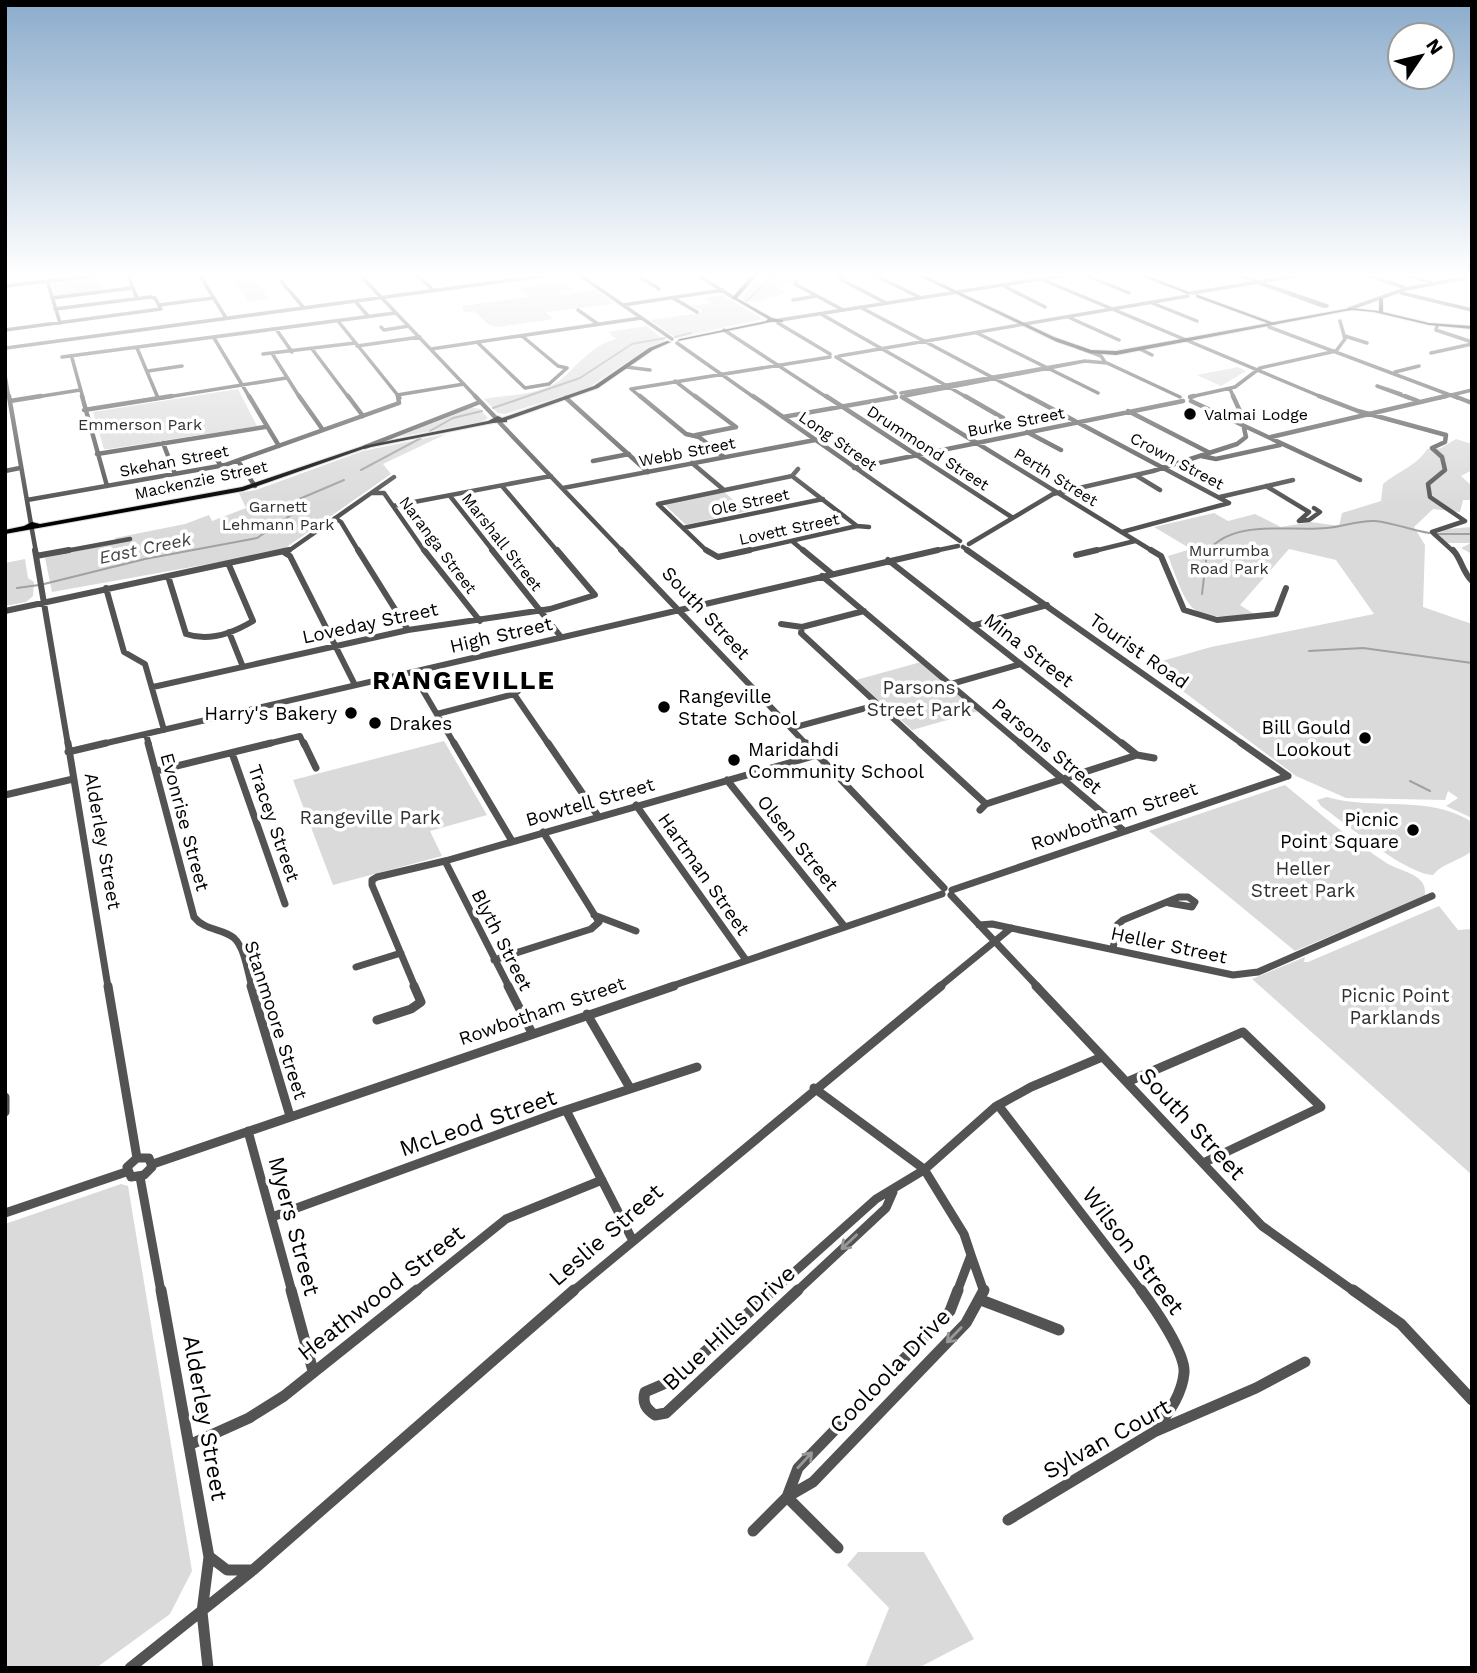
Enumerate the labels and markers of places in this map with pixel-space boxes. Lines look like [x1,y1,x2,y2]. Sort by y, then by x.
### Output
place label: Valmai Lodge [1204,405,1308,424]
marker: Valmai Lodge [1182,406,1198,422]
place label: Rangeville State School [678,685,797,730]
marker: Rangeville State School [656,699,672,715]
place label: Harry's Bakery [204,702,337,725]
marker: Harry's Bakery [343,705,359,721]
place label: Drakes [389,712,452,735]
marker: Drakes [367,715,383,731]
place label: Bill Gould Lookout [1261,716,1351,761]
marker: Bill Gould Lookout [1357,730,1373,746]
place label: Maridahdi Community School [748,738,924,783]
marker: Maridahdi Community School [726,752,742,768]
place label: Picnic Point Square [1280,808,1399,853]
marker: Picnic Point Square [1405,822,1421,838]

